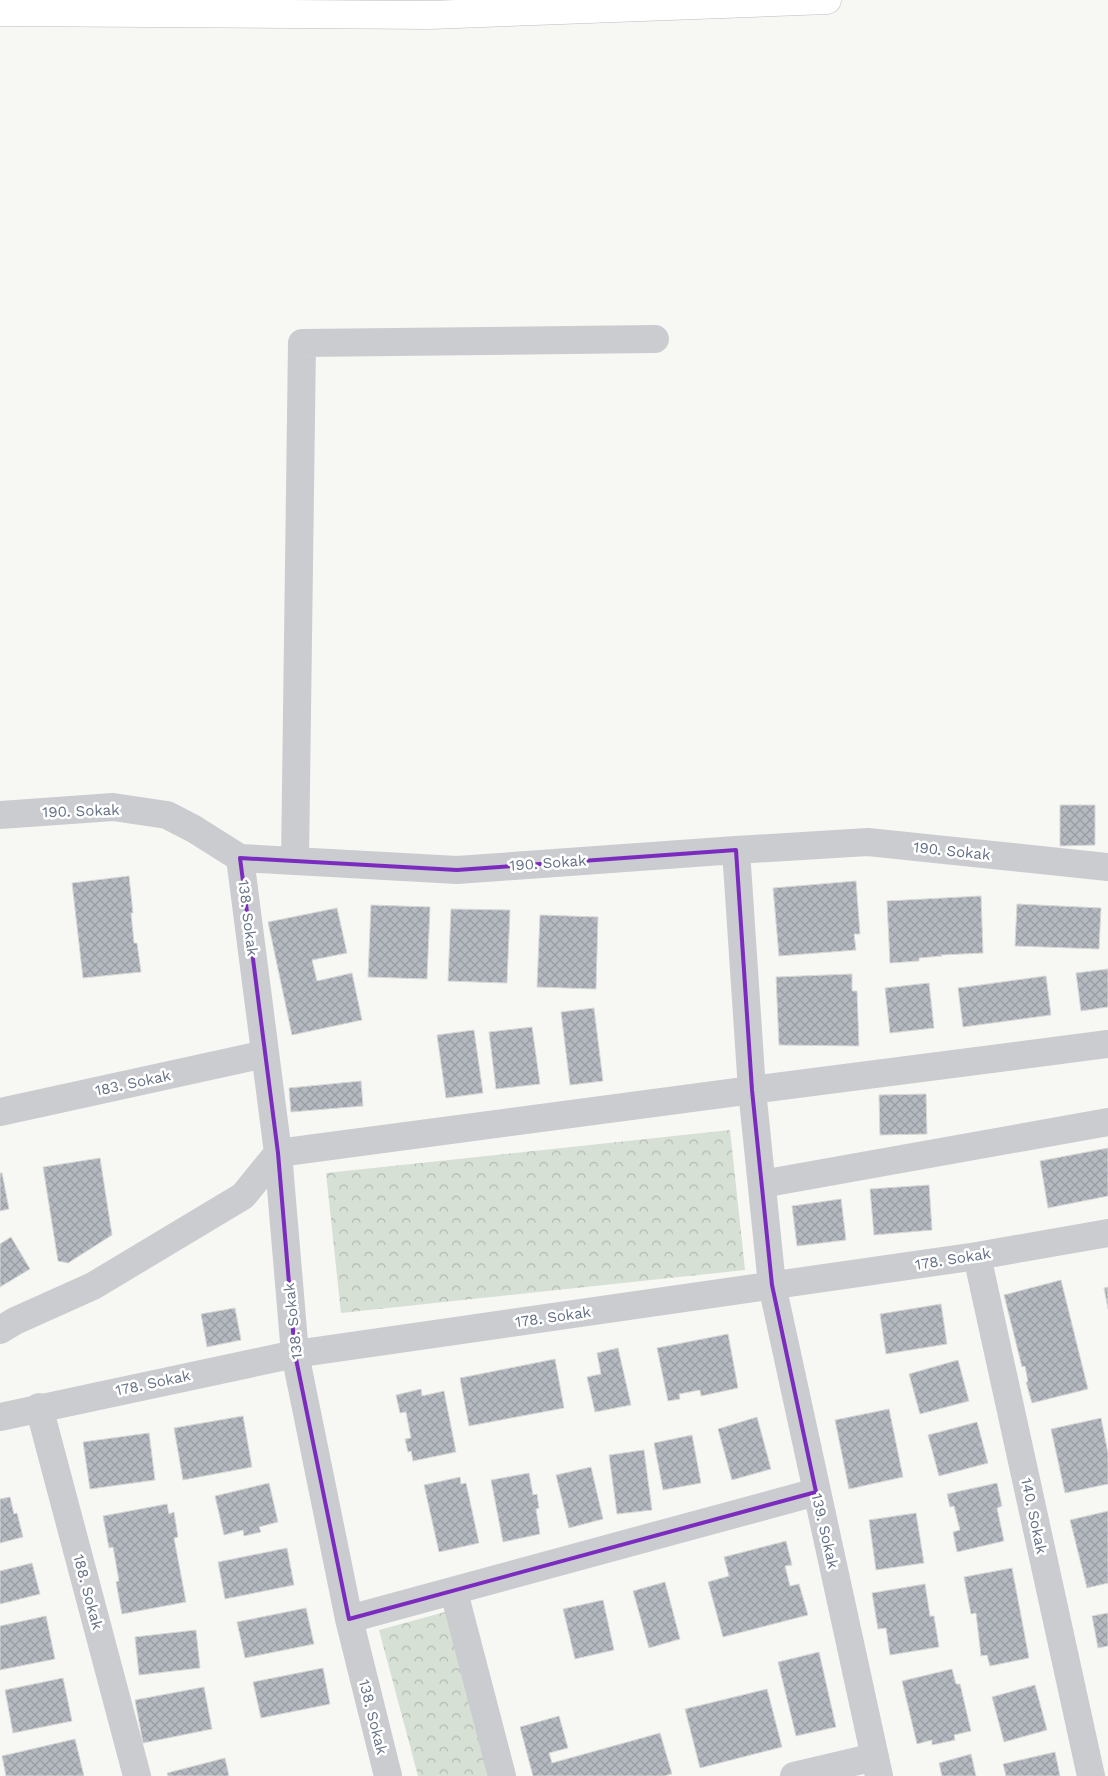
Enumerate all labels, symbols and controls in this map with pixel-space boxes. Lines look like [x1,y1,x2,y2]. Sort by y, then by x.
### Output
street label: 190. Sokak [42,801,120,821]
street label: 190. Sokak [913,838,992,864]
street label: 190. Sokak [509,851,588,875]
street label: 138. Sokak [234,879,262,958]
street label: 183. Sokak [94,1066,173,1100]
street label: 178. Sokak [914,1244,993,1274]
street label: 138. Sokak [280,1281,306,1360]
street label: 178. Sokak [514,1303,593,1331]
street label: 178. Sokak [114,1366,193,1400]
street label: 140. Sokak [1017,1476,1051,1556]
street label: 139. Sokak [808,1492,843,1571]
street label: 188. Sokak [69,1552,107,1632]
street label: 138. Sokak [355,1678,391,1757]

